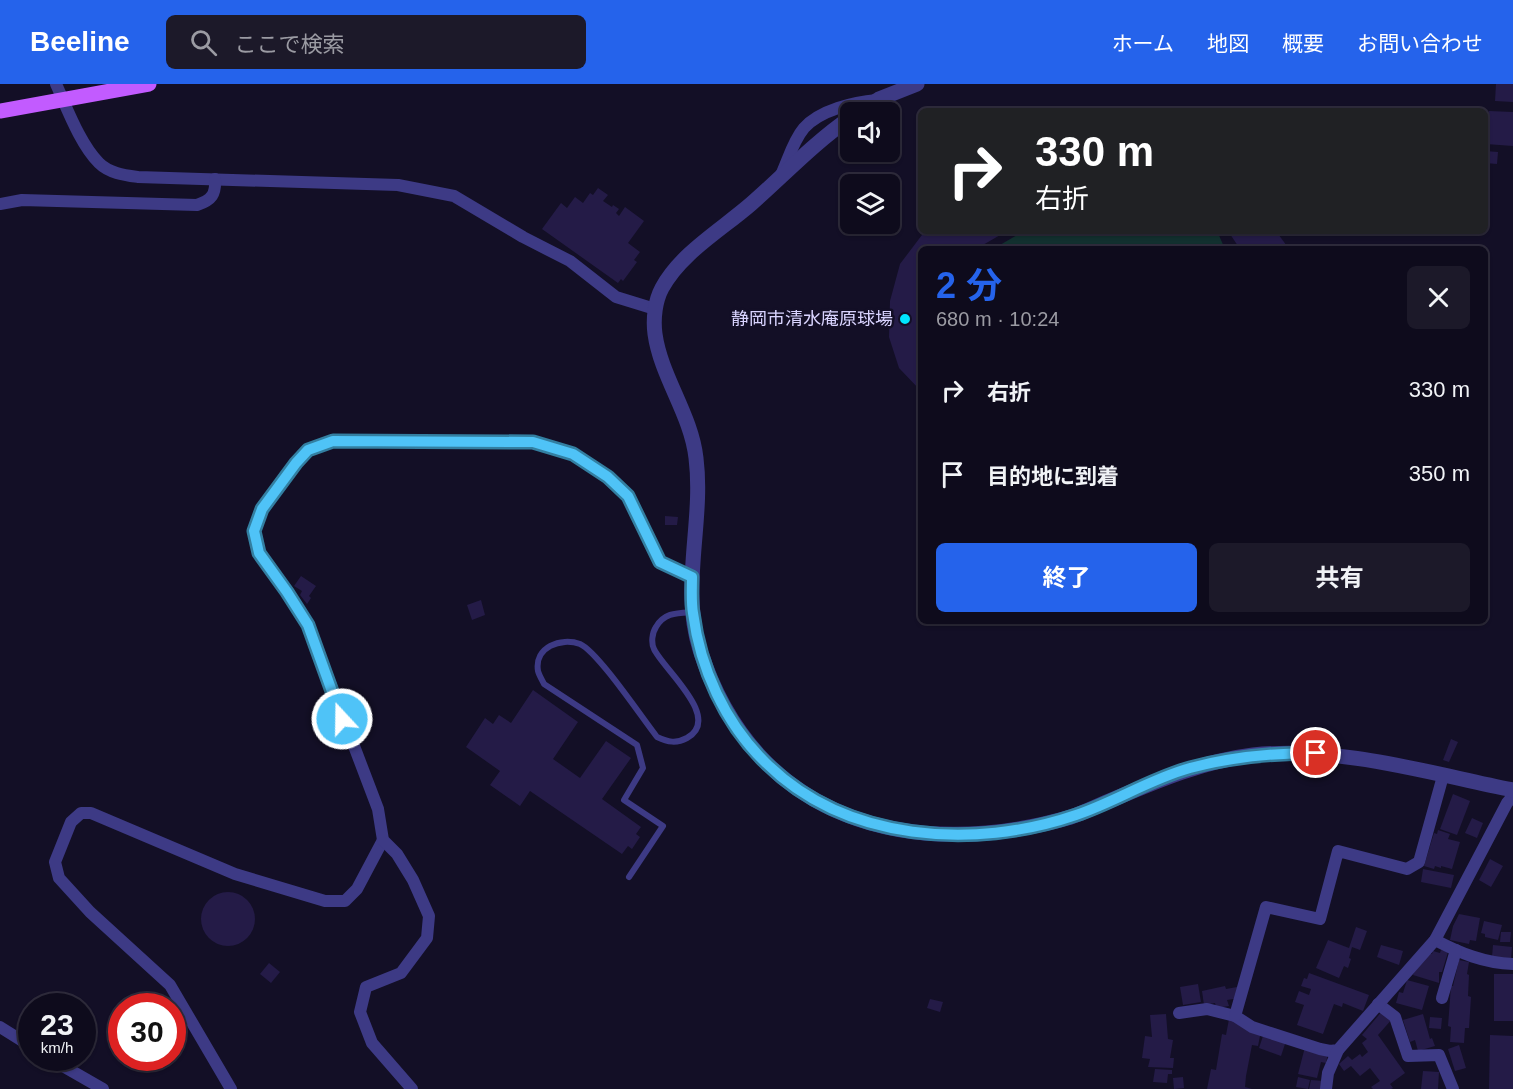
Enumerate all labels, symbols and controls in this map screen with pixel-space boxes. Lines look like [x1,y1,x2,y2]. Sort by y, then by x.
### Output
search box [166,15,586,69]
text: Beeline [30,26,130,57]
icon: search [187,26,220,59]
text: ここで検索 [235,32,345,57]
text: ホーム [1112,32,1174,55]
text: 地図 [1207,32,1249,55]
text: 概要 [1282,32,1324,55]
text: お問い合わせ [1357,32,1483,55]
map controls [840,102,900,234]
button: sound [840,102,900,162]
text: 330 m [1035,128,1154,175]
icon: right [936,132,1014,210]
button: layers [840,174,900,234]
text: 右折 [1035,184,1089,214]
text: 2 分 [936,265,1002,306]
button: close [1407,266,1470,329]
text: 680 m · 10:24 [936,308,1059,330]
place label: 静岡市清水庵原球場 [731,309,893,329]
marker: 静岡市清水庵原球場 [898,312,912,326]
icon: right [936,374,969,407]
text: 330 m [1409,377,1470,402]
text: 右折 [987,380,1031,405]
icon: arrive [936,458,969,491]
text: 350 m [1409,461,1470,486]
text: 目的地に到着 [987,464,1119,489]
button: 終了 [936,543,1197,612]
button: 共有 [1209,543,1470,612]
position arrow [310,687,374,751]
pin [1290,727,1341,778]
icon: arrive [1299,736,1332,769]
speed limit sign: 30 [108,993,186,1071]
text: 23 [40,1008,74,1041]
text: km/h [41,1039,73,1056]

